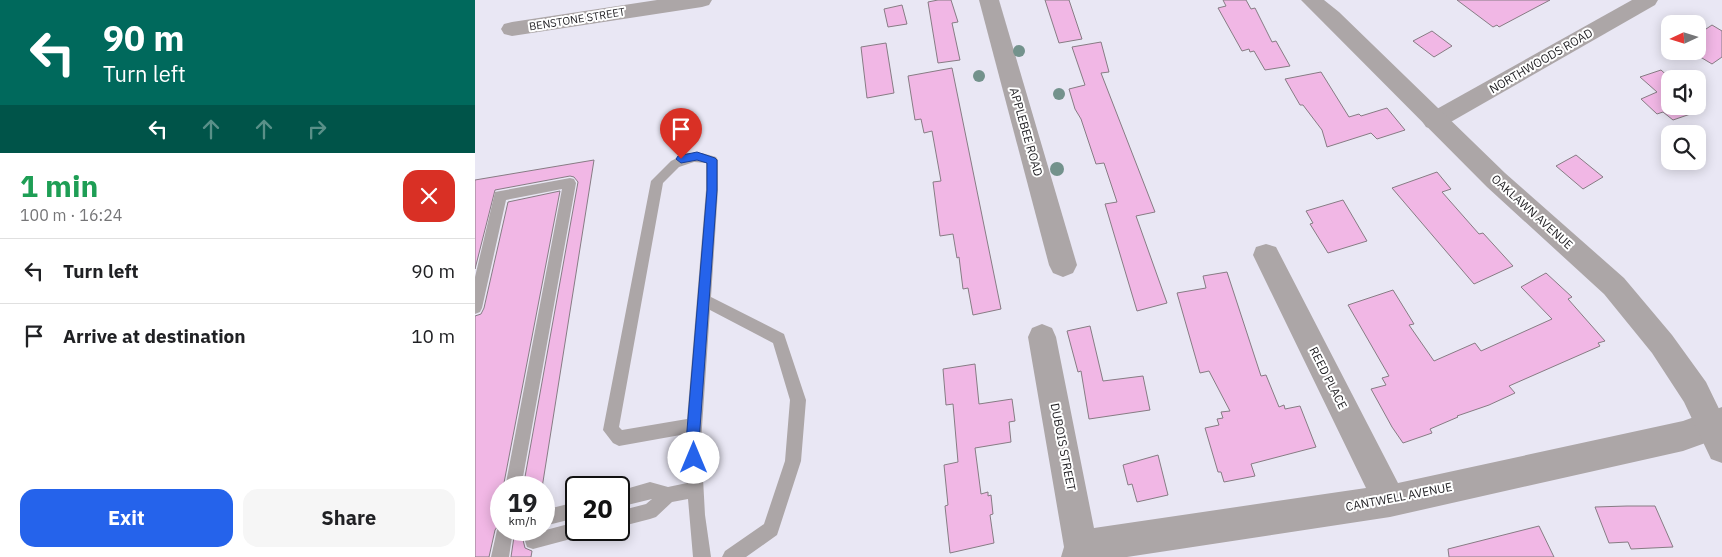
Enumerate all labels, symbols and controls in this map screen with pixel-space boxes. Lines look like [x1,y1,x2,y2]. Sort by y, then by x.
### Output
street label: BENSTONE STREET [528,4,627,33]
text: 90 m [103,15,185,61]
north arrow [1661,15,1706,60]
map controls [1661,15,1706,170]
icon: left [20,20,85,85]
street label: NORTHWOODS ROAD [1486,25,1595,96]
text: Turn left [103,59,186,88]
button: sound [1661,70,1706,115]
street label: APPLEBEE ROAD [1007,86,1046,178]
pin [660,108,702,159]
icon: left [144,115,172,143]
icon: ahead [197,115,225,143]
icon: ahead [250,115,278,143]
icon: right [303,115,331,143]
icon: arrive [667,115,695,143]
button: search [1661,125,1706,170]
text: 1 min [20,166,98,205]
button: close [403,170,455,222]
street label: OAKLAWN AVENUE [1488,171,1576,252]
text: 100 m · 16:24 [20,205,122,225]
icon: left [20,257,48,285]
text: Turn left [63,259,139,283]
text: 90 m [411,259,455,283]
icon: arrive [20,322,48,350]
text: Arrive at destination [63,324,246,348]
text: 10 m [411,324,455,348]
street label: REED PLACE [1306,344,1351,411]
street label: DUBOIS STREET [1048,402,1079,492]
position arrow [667,431,719,483]
speed limit sign: 20 [565,476,630,541]
street label: CANTWELL AVENUE [1344,479,1454,514]
text: 19 [507,486,538,519]
button: Exit [20,489,233,547]
button: Share [243,489,455,547]
text: km/h [508,513,537,528]

